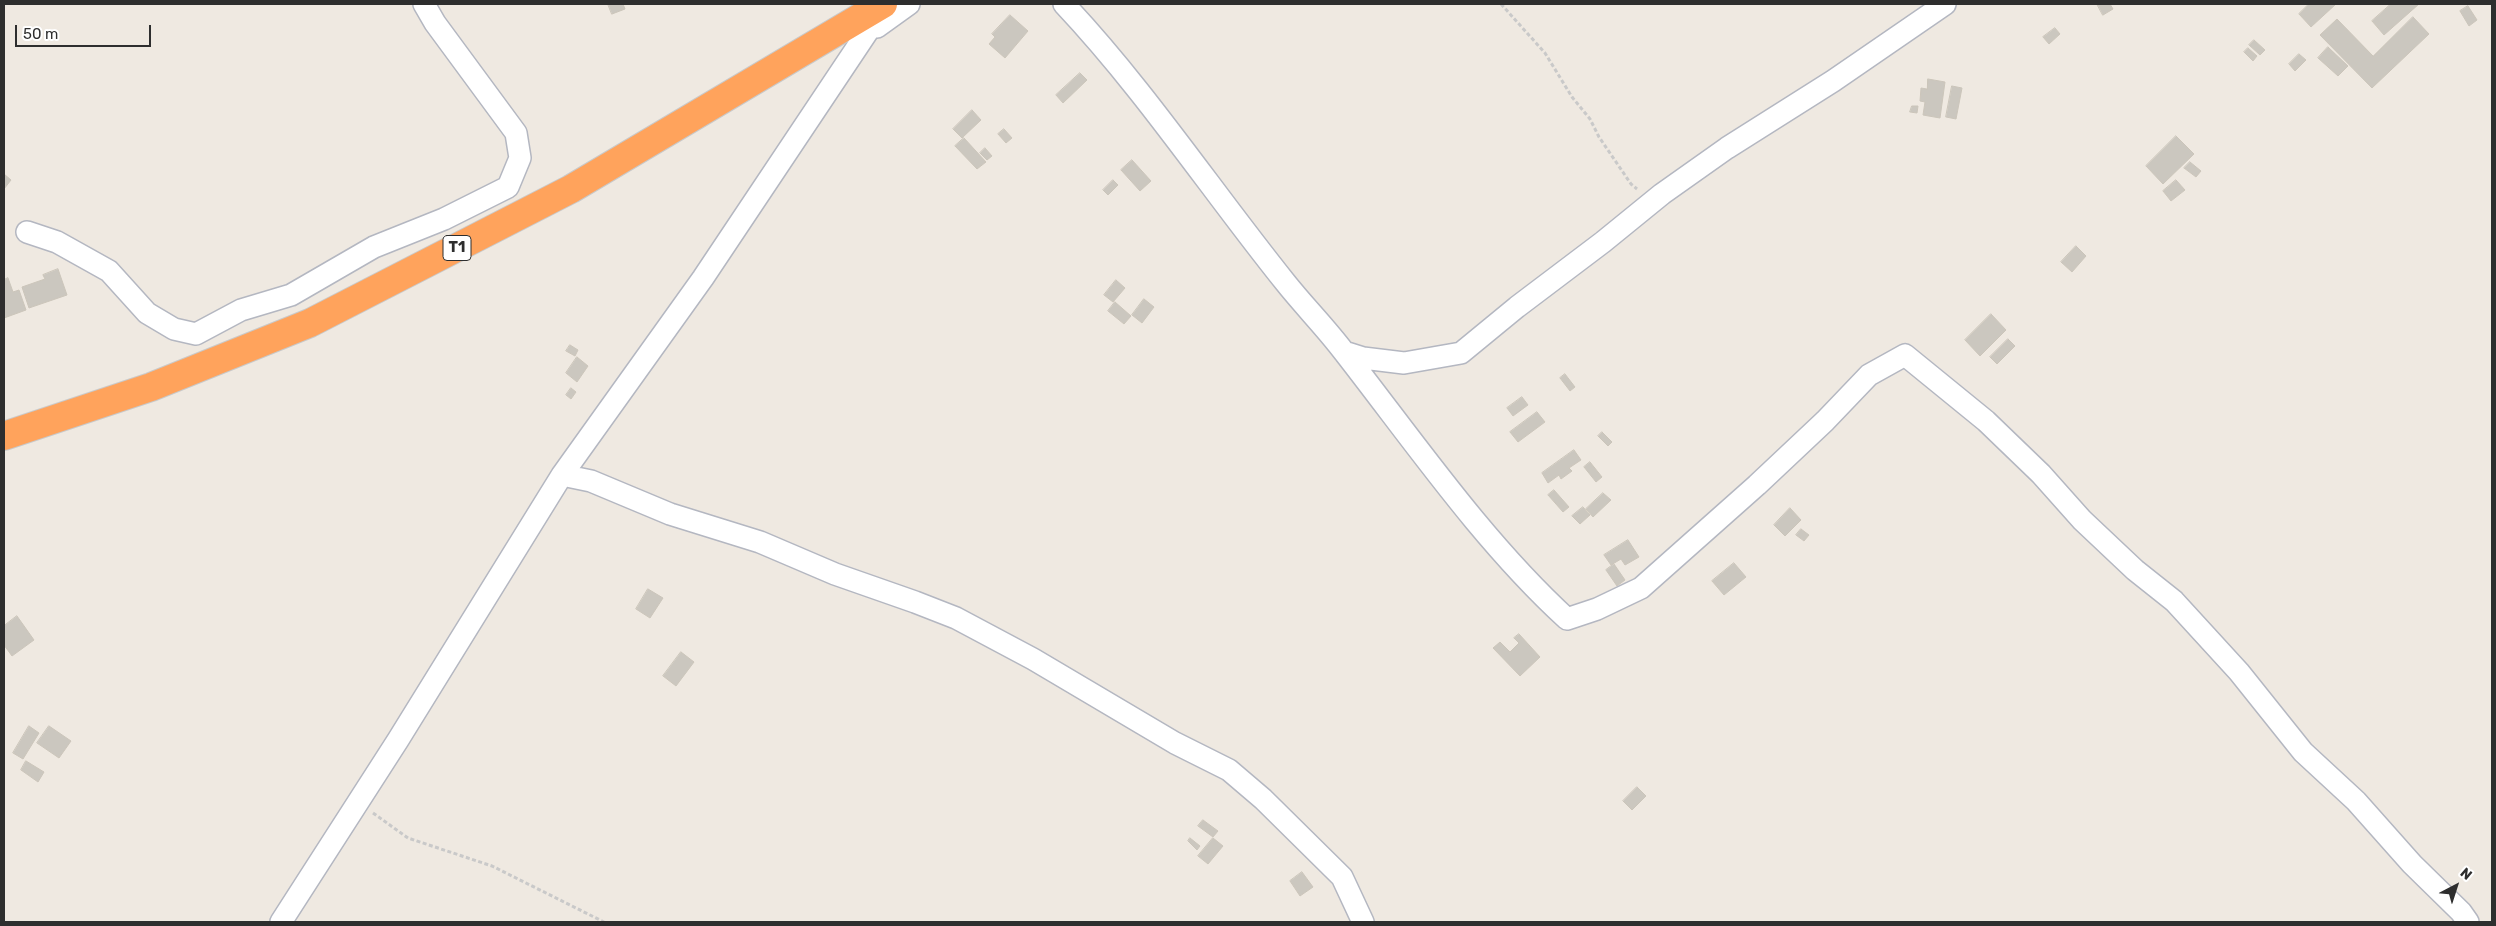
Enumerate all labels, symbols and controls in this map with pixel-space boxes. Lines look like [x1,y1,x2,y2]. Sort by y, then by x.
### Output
scale bar [18,15,154,47]
text: 50 m [23,25,58,43]
road number: T1 [443,236,471,260]
north arrow [2431,861,2481,911]
text: N [2457,864,2475,884]

